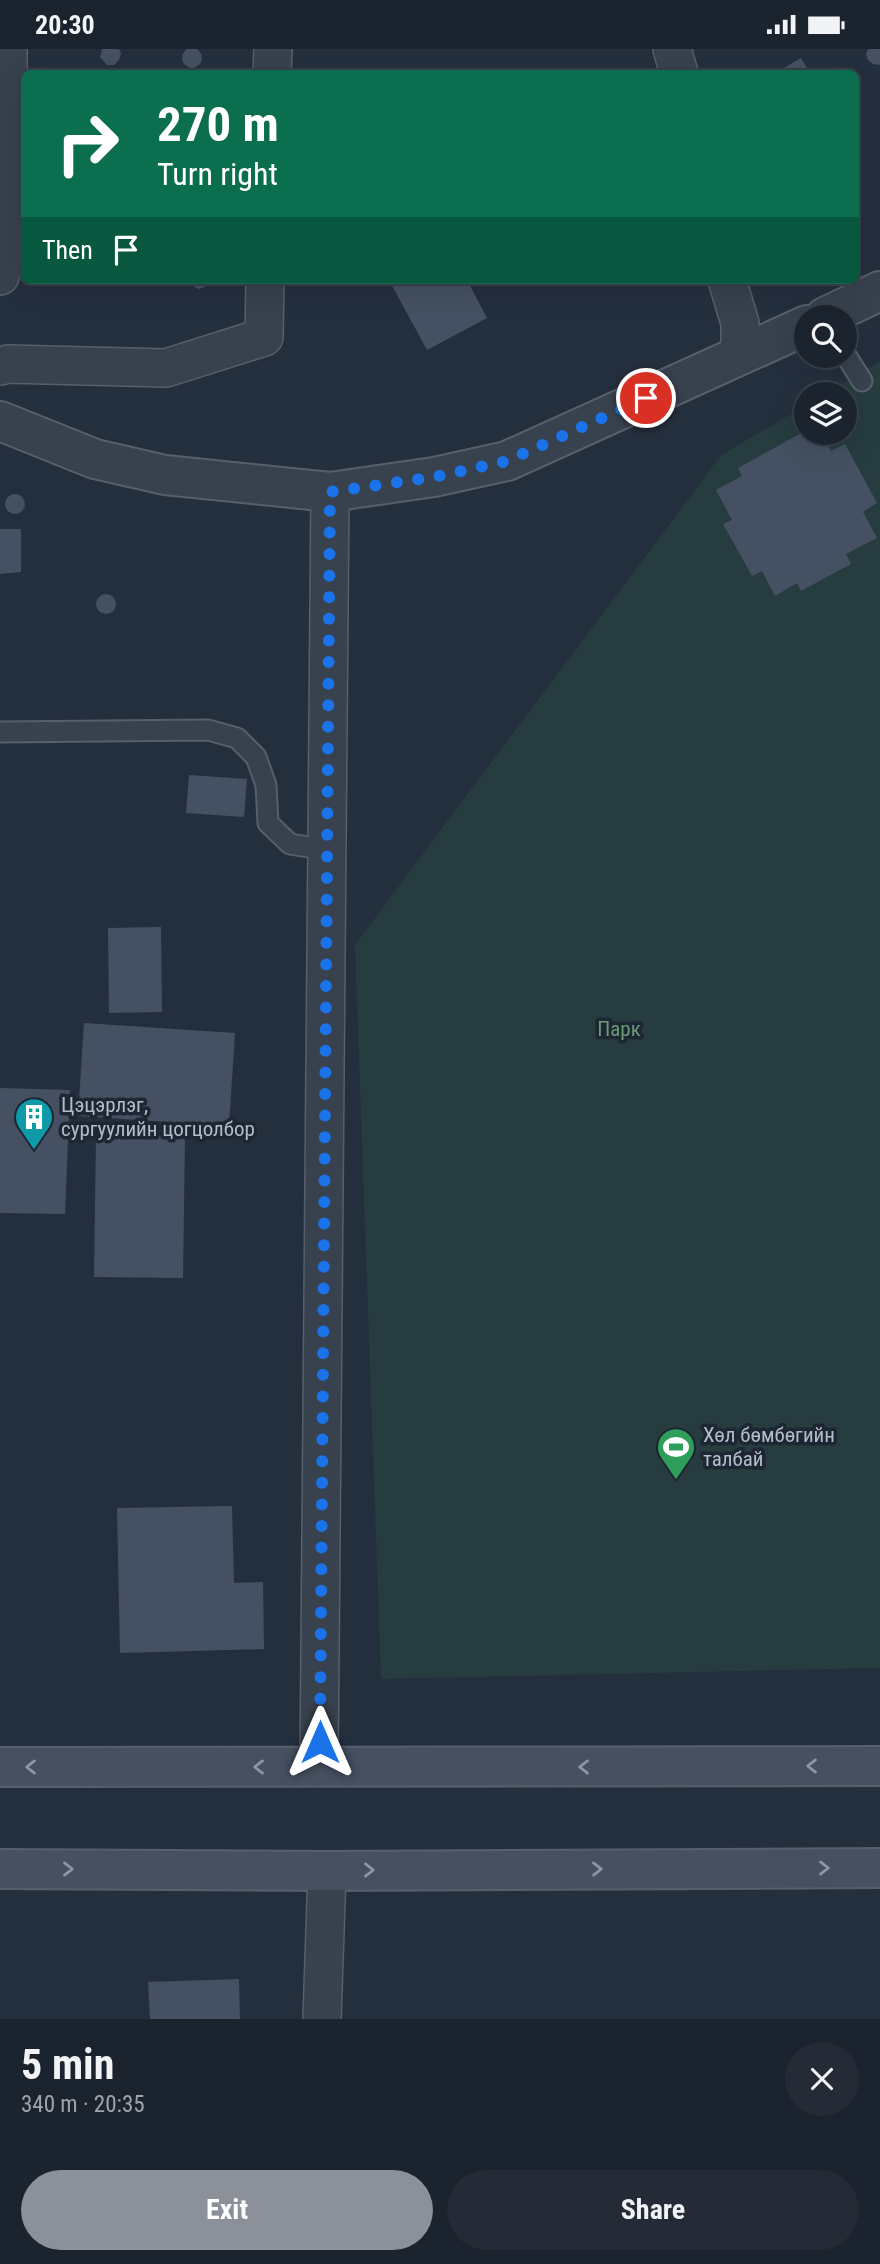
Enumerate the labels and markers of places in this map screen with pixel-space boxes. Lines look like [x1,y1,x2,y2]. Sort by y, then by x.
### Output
pin [616,368,676,428]
place label: Цэцэрлэг, сургуулийн цогцолбор [61,1093,255,1141]
building icon: Цэцэрлэг, сургуулийн цогцолбор [13,1096,55,1151]
place label: Хөл бөмбөгийн талбай [703,1423,835,1471]
sports icon: Хөл бөмбөгийн талбай [655,1426,697,1481]

